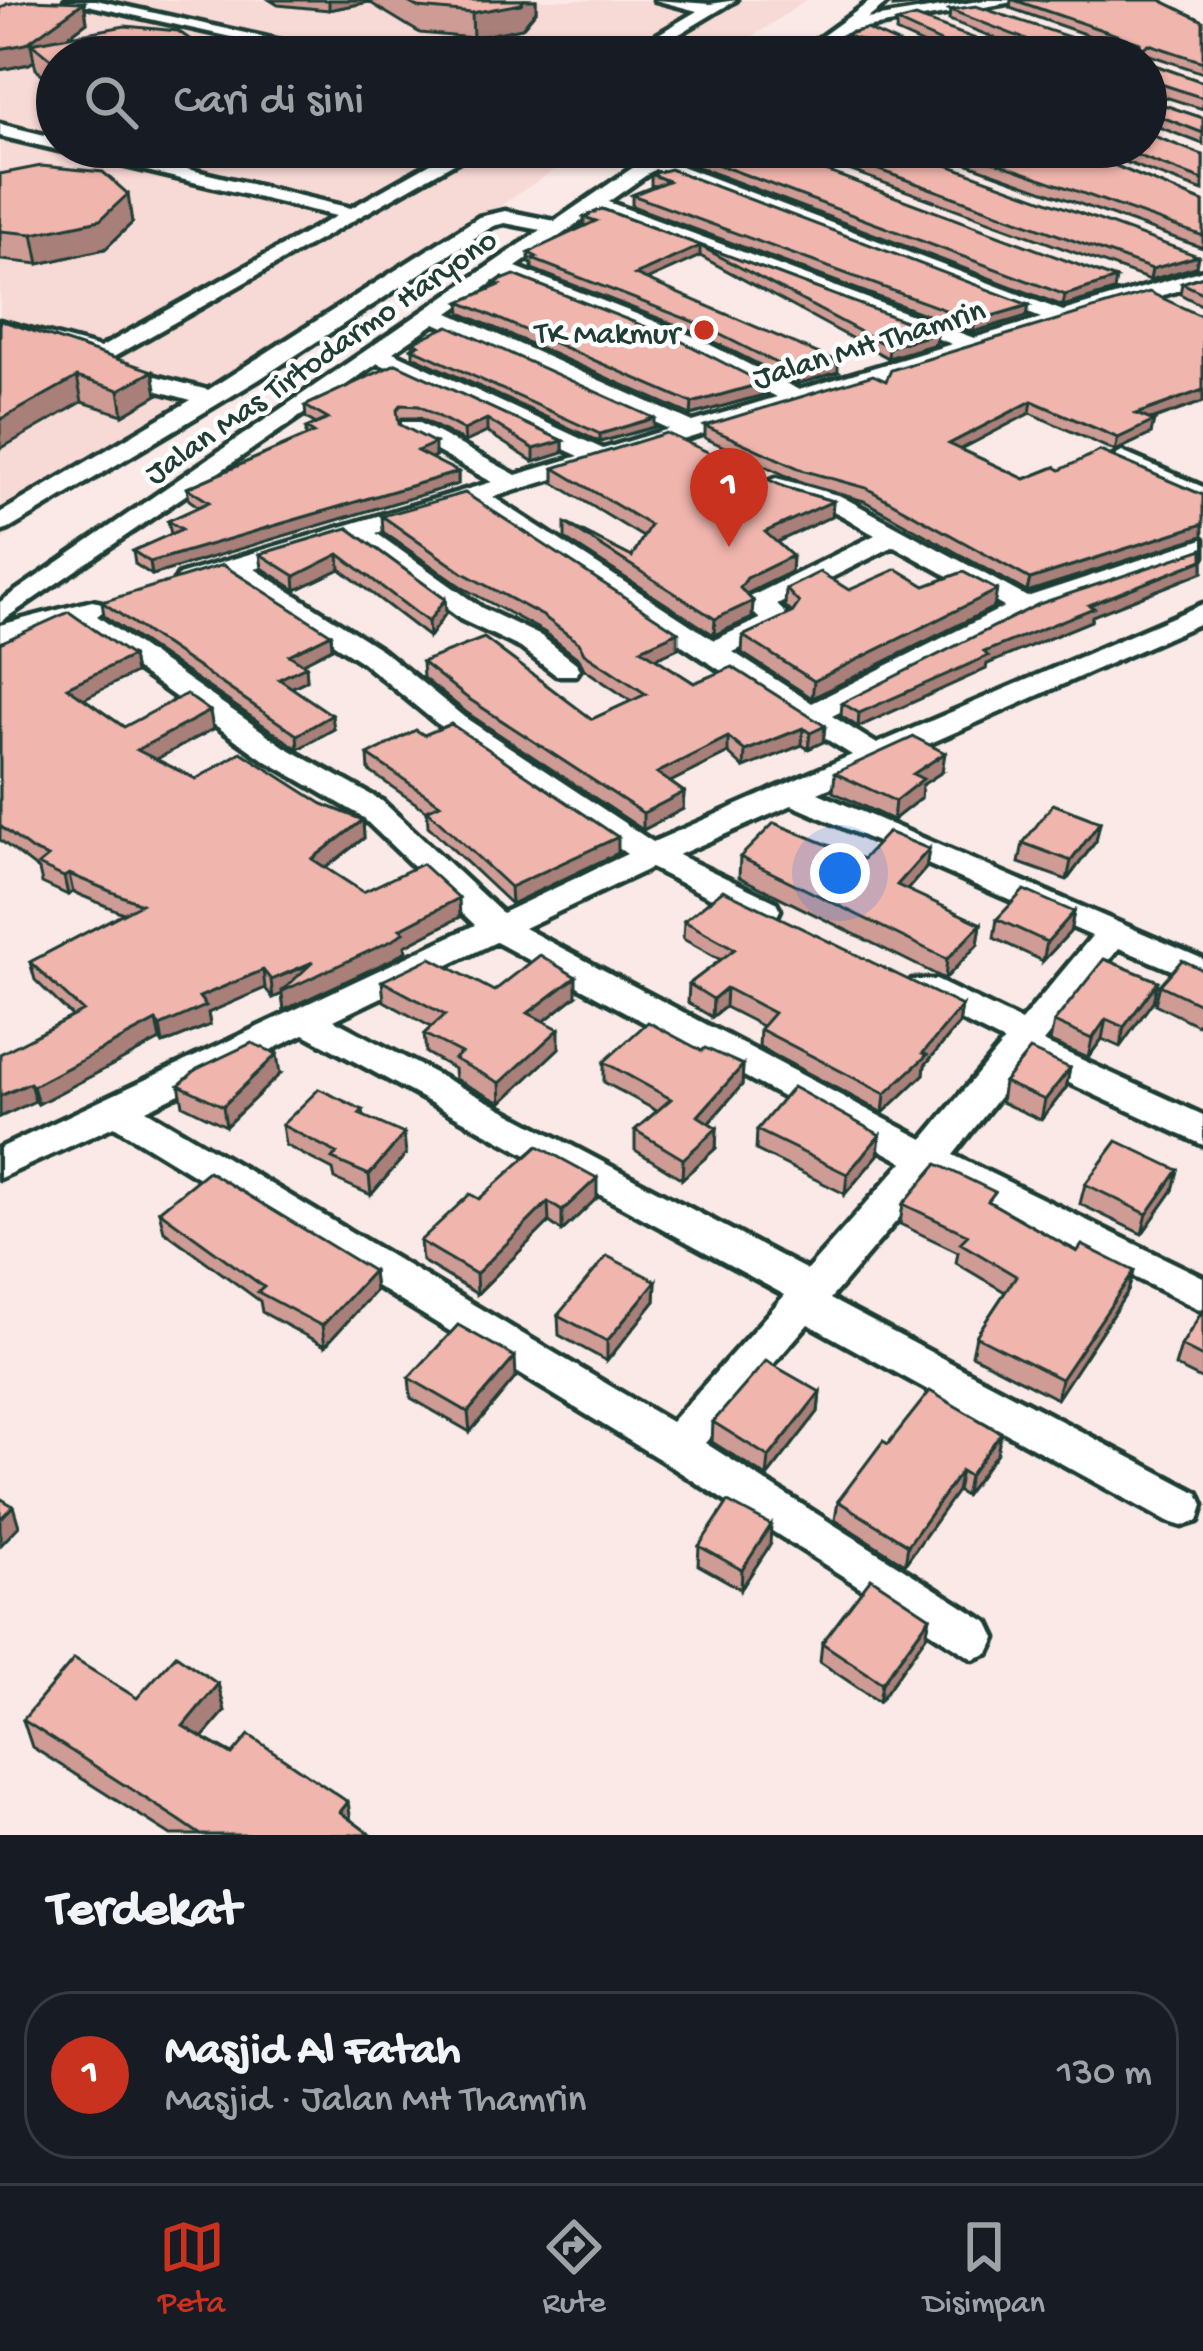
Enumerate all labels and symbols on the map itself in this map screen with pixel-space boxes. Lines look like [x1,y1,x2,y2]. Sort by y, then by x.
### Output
street label: Jalan Mas Tirtodarmo Haryono [139,223,506,495]
street label: Jalan MH Thamrin [749,293,991,400]
place label: TK Makmur [533,317,683,355]
marker: TK Makmur [691,317,717,343]
pin: 1 [690,448,768,547]
your location [810,843,870,903]

